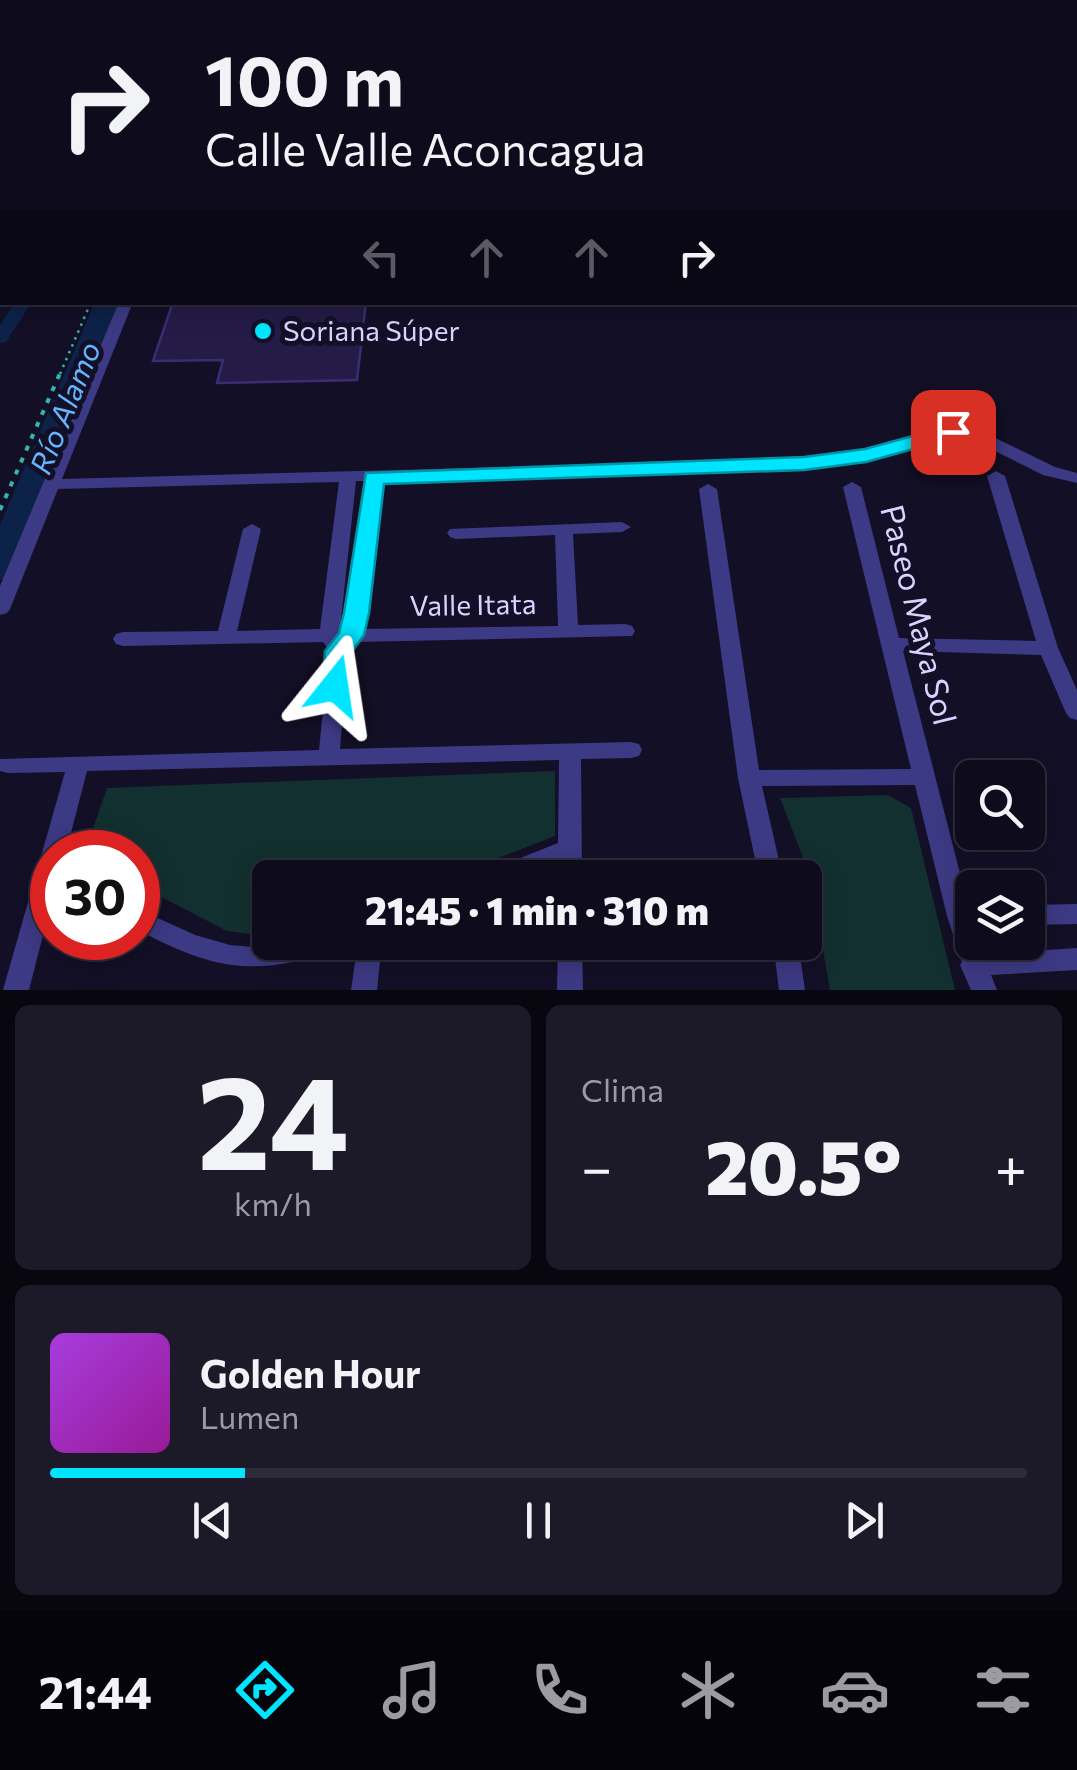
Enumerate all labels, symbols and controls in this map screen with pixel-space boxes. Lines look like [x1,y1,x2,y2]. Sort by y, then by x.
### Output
text: 100 m [205,35,404,120]
icon: right [40,40,170,170]
text: Calle Valle Aconcagua [205,120,646,175]
icon: left [354,230,409,285]
icon: ahead [459,230,514,285]
icon: ahead [564,230,619,285]
icon: right [669,230,724,285]
place label: Soriana Súper [283,313,460,347]
marker: Soriana Súper [252,320,274,342]
water label: Río Alamo [20,335,107,479]
pin [911,390,996,475]
icon: arrive [926,405,981,460]
street label: Paseo Maya Sol [873,500,967,729]
street label: Valle Itata [409,586,537,622]
position arrow [283,634,387,738]
map controls [955,760,1045,960]
button: search [955,760,1045,850]
speed limit sign: 30 [30,830,160,960]
button: layers [955,870,1045,960]
text: 21:45 · 1 min · 310 m [365,886,709,933]
text: 24 [197,1038,349,1197]
text: Clima [581,1069,664,1109]
text: 20.5° [705,1119,902,1210]
text: − [581,1132,612,1199]
text: + [995,1132,1027,1199]
text: km/h [234,1183,312,1223]
text: Golden Hour [200,1349,421,1396]
text: Lumen [200,1396,299,1436]
icon: previous [185,1493,240,1548]
icon: pause [511,1493,566,1548]
icon: next [837,1493,892,1548]
icon: directions [230,1655,300,1725]
icon: music [377,1655,447,1725]
icon: phone [525,1655,595,1725]
icon: climate [673,1655,743,1725]
icon: car [820,1655,890,1725]
icon: filters [968,1655,1038,1725]
text: 21:44 [39,1663,152,1718]

